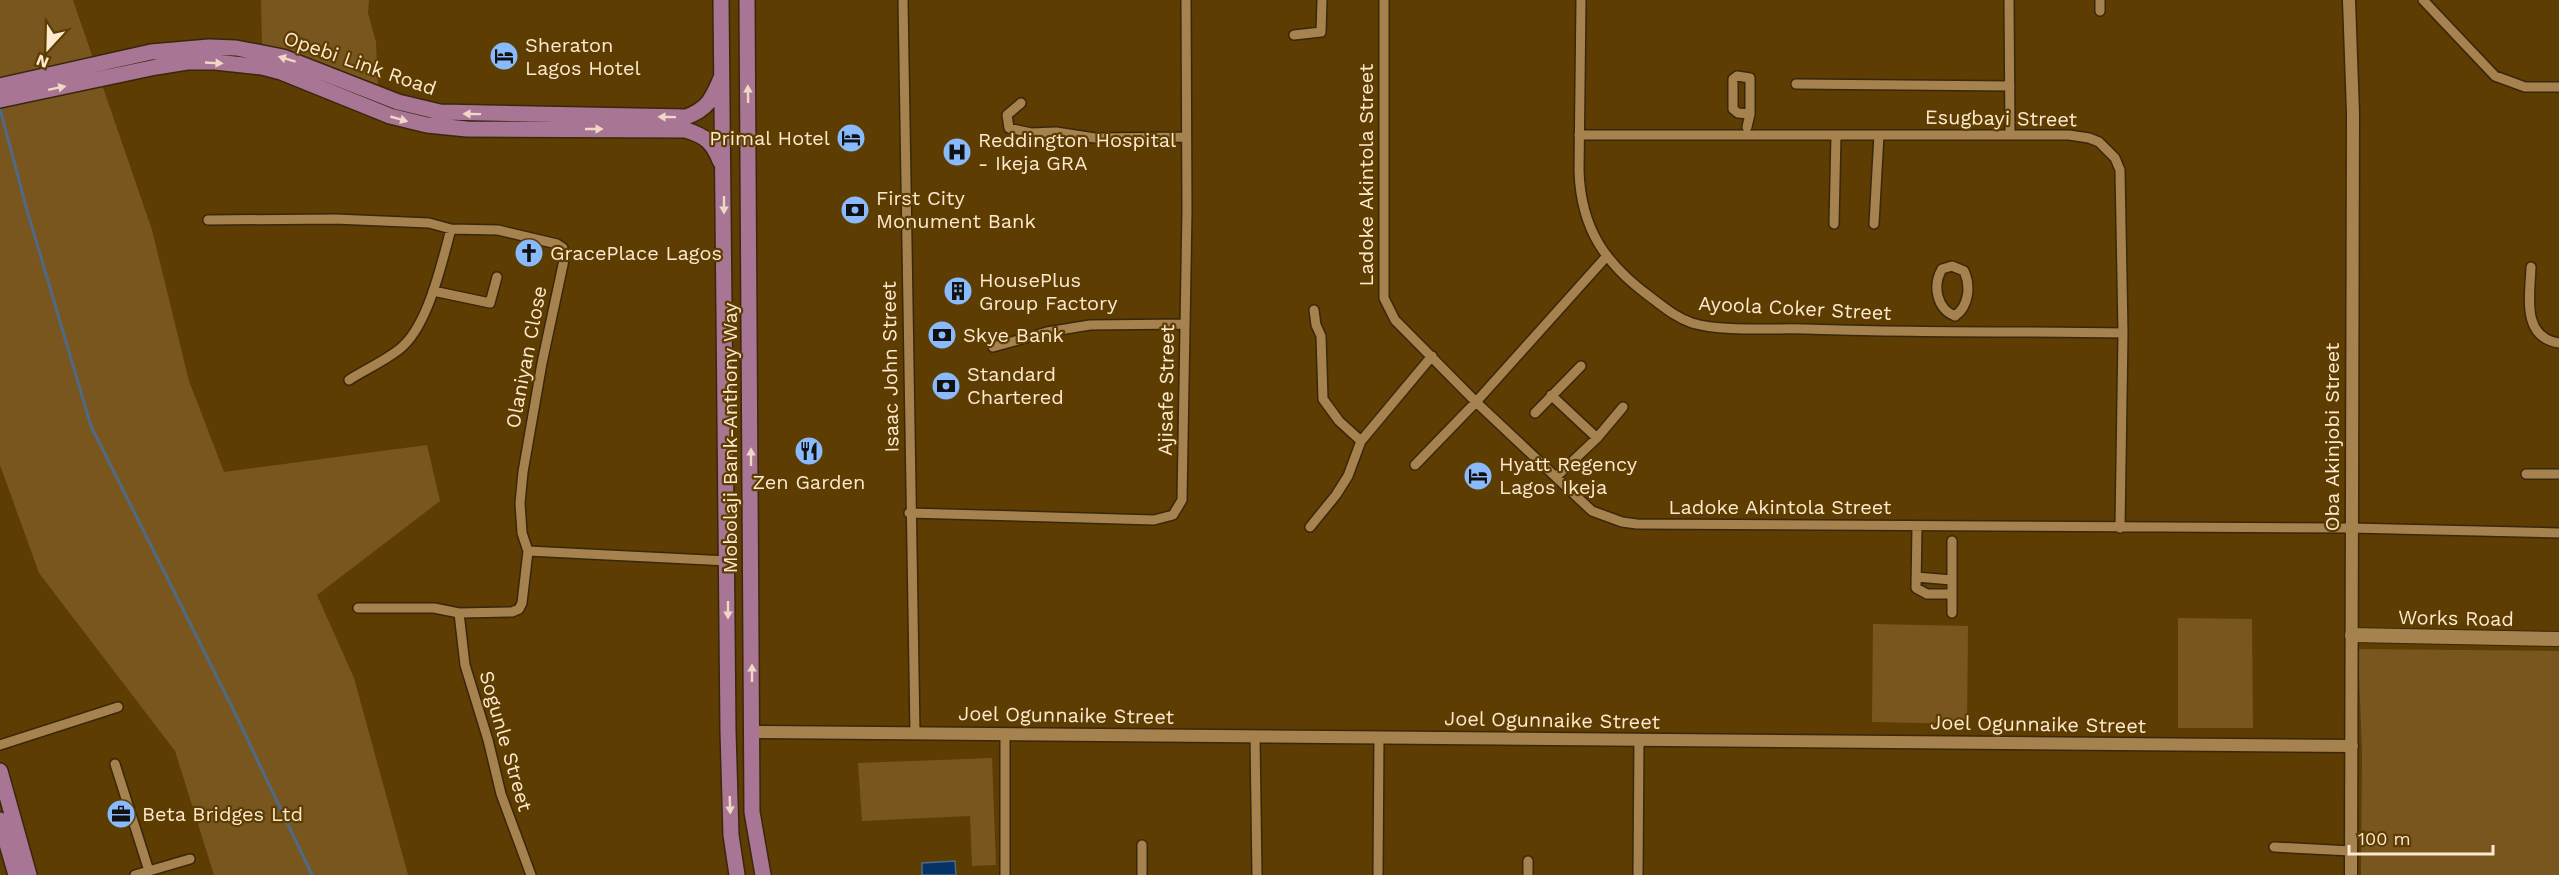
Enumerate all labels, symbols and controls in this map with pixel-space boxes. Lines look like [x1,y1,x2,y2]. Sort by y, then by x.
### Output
north arrow [18,18,78,78]
street label: Opebi Link Road [281,26,439,100]
place label: Sheraton Lagos Hotel [525,33,641,80]
hotel icon: Sheraton Lagos Hotel [488,40,520,72]
text: N [34,50,52,72]
one-way arrow [278,53,296,63]
one-way arrow [205,58,224,67]
street label: Ladoke Akintola Street [1354,63,1378,286]
one-way arrow [48,83,67,92]
one-way arrow [743,85,753,104]
street label: Esugbayi Street [1925,105,2078,131]
one-way arrow [462,109,481,119]
one-way arrow [657,112,676,122]
one-way arrow [391,115,409,124]
hotel icon: Primal Hotel [835,122,867,154]
one-way arrow [584,124,603,134]
place label: Primal Hotel [709,126,830,150]
place label: Reddington Hospital - Ikeja GRA [978,128,1176,175]
hospital icon: Reddington Hospital - Ikeja GRA [941,136,973,168]
place label: First City Monument Bank [876,186,1036,233]
bank icon: First City Monument Bank [839,194,871,226]
one-way arrow [719,196,729,215]
church icon: GracePlace Lagos [513,237,545,269]
place label: GracePlace Lagos [550,241,722,265]
place label: HousePlus Group Factory [979,268,1118,315]
building icon: HousePlus Group Factory [942,275,974,307]
street label: Isaac John Street [876,280,903,453]
street label: Olaniyan Close [500,284,552,430]
street label: Ayoola Coker Street [1698,291,1893,325]
street label: Mobolaji Bank-Anthony Way [718,302,742,574]
bank icon: Skye Bank [926,319,958,351]
place label: Skye Bank [963,323,1064,347]
street label: Ajisafe Street [1153,323,1179,456]
street label: Oba Akinjobi Street [2320,342,2344,531]
place label: Standard Chartered [967,362,1064,409]
bank icon: Standard Chartered [930,370,962,402]
restaurant icon: Zen Garden [793,435,825,467]
one-way arrow [746,448,756,467]
place label: Hyatt Regency Lagos Ikeja [1499,452,1638,499]
hotel icon: Hyatt Regency Lagos Ikeja [1462,460,1494,492]
place label: Zen Garden [753,470,865,494]
street label: Ladoke Akintola Street [1669,495,1892,519]
one-way arrow [723,601,733,620]
street label: Works Road [2398,605,2514,631]
one-way arrow [747,664,757,683]
street label: Sogunle Street [474,668,538,815]
street label: Joel Ogunnaike Street [958,701,1175,729]
street label: Joel Ogunnaike Street [1444,706,1661,734]
street label: Joel Ogunnaike Street [1930,710,2147,738]
one-way arrow [726,796,735,815]
office icon: Beta Bridges Ltd [105,798,137,830]
place label: Beta Bridges Ltd [142,802,303,826]
scale bar [2349,818,2493,856]
text: 100 m [2358,828,2411,849]

